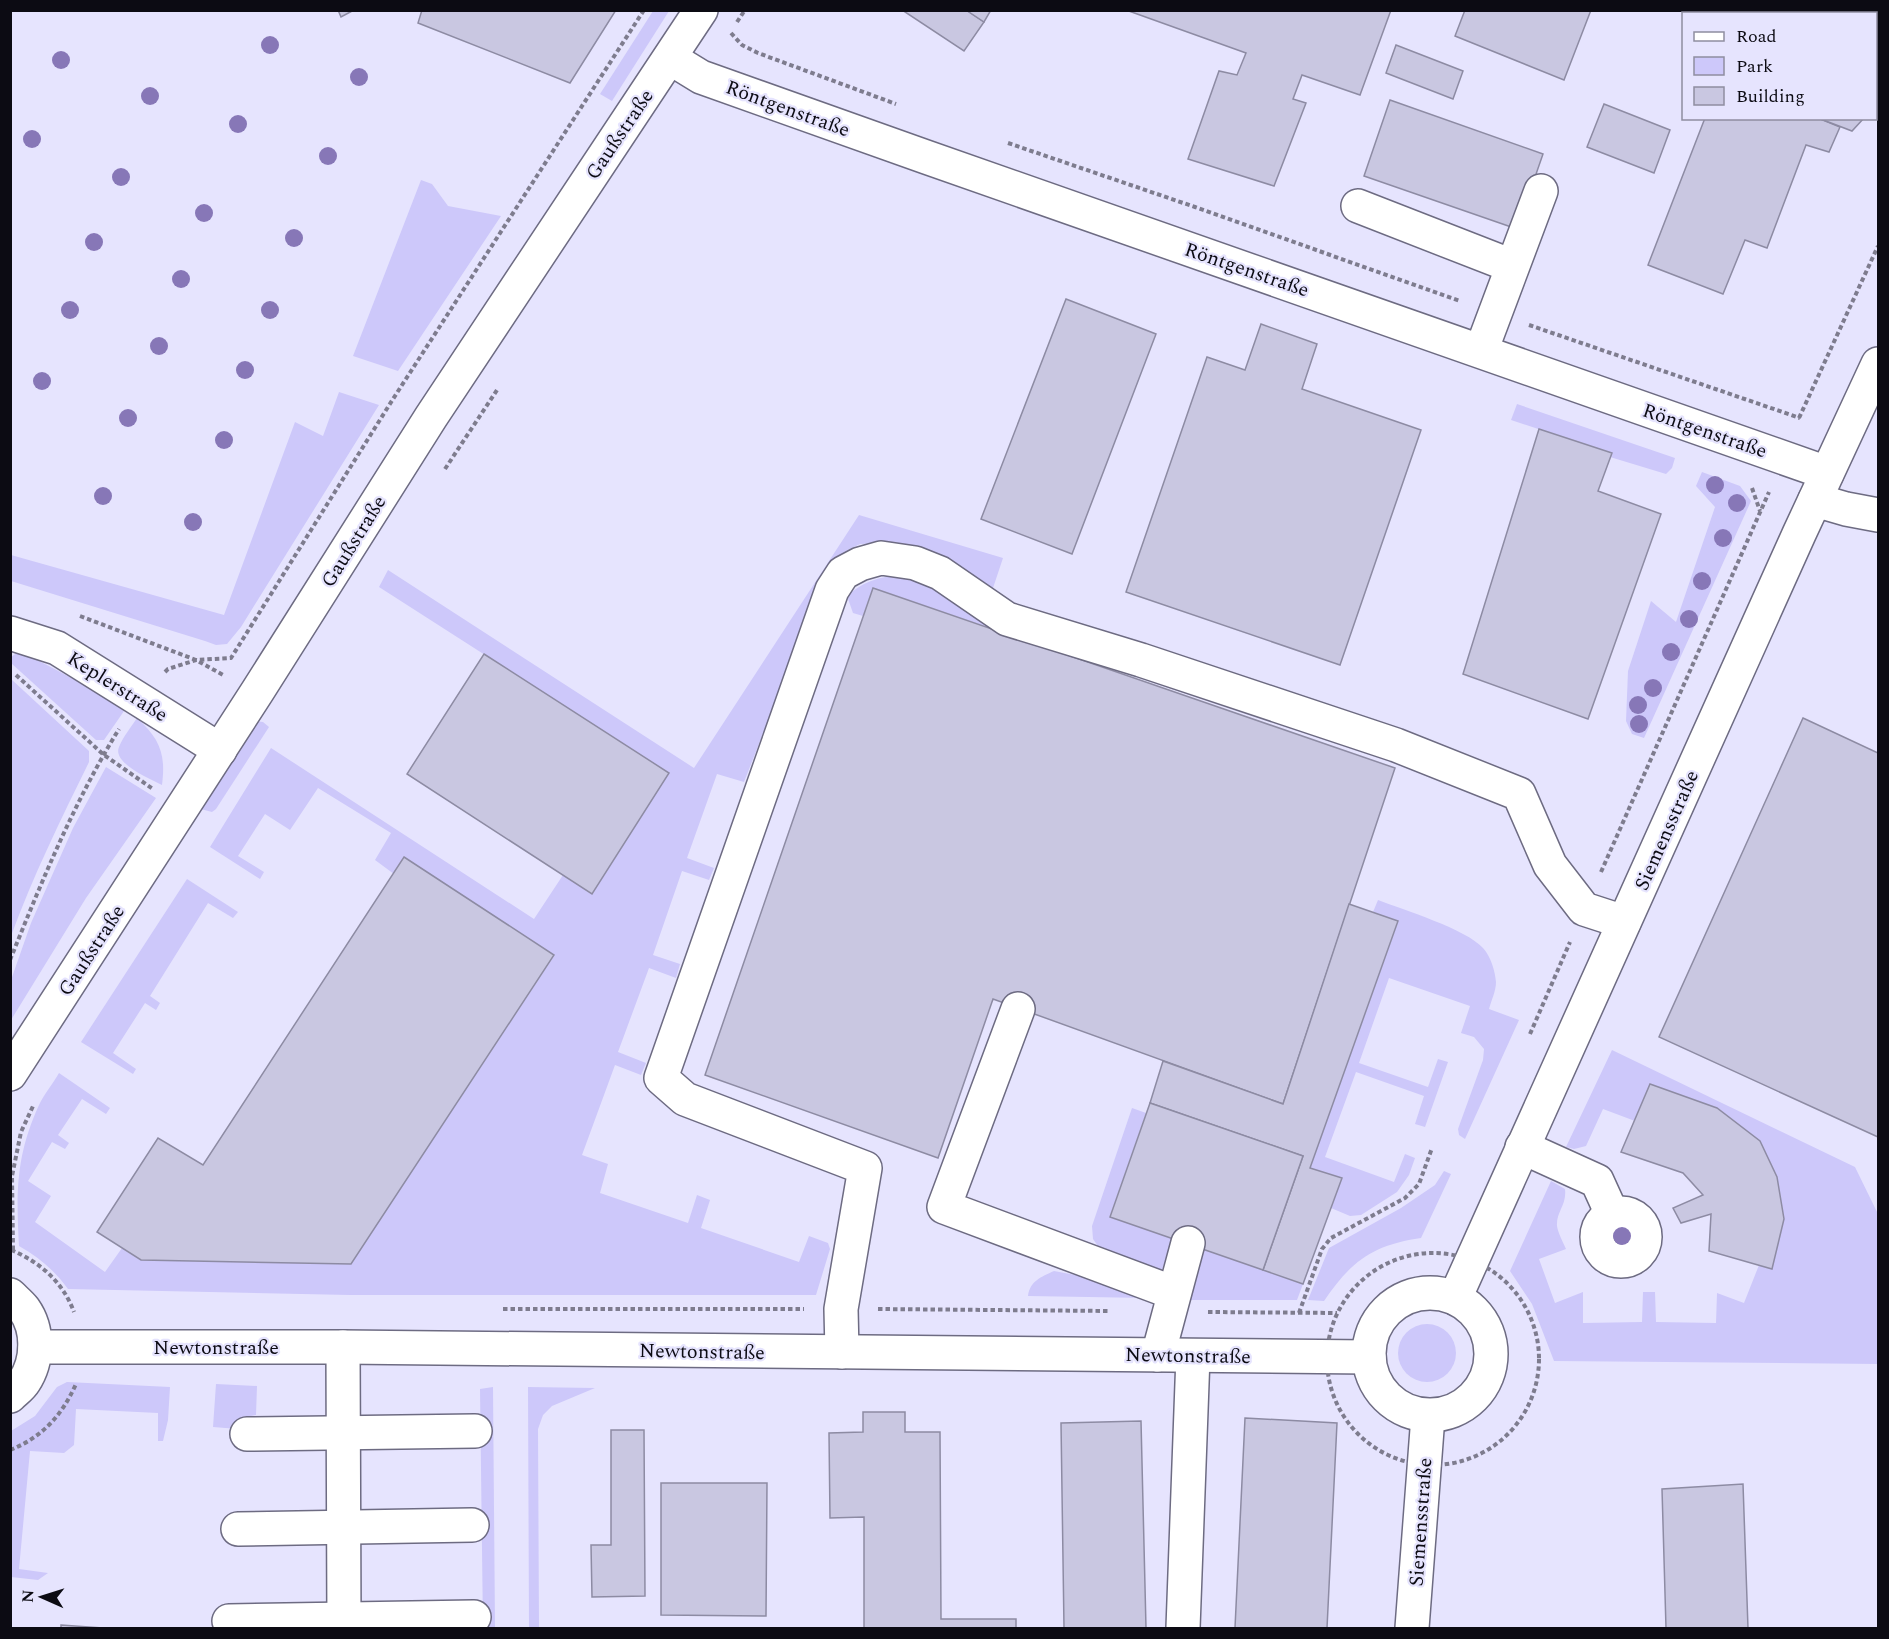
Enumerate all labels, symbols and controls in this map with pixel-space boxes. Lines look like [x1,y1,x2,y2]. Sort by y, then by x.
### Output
legend [1682,12,1877,120]
text: Road [1736,23,1777,50]
text: Park [1736,53,1773,80]
street label: Röntgenstraße [721,73,854,145]
street label: Gaußstraße [578,83,661,186]
text: Building [1736,83,1805,110]
street label: Röntgenstraße [1180,235,1313,305]
street label: Röntgenstraße [1638,396,1771,466]
street label: Gaußstraße [314,490,394,593]
street label: Keplerstraße [61,644,174,730]
street label: Siemensstraße [1627,765,1707,895]
street label: Gaußstraße [51,899,133,1002]
street label: Newtonstraße [153,1333,279,1363]
street label: Newtonstraße [639,1336,765,1368]
street label: Newtonstraße [1125,1340,1251,1372]
street label: Siemensstraße [1402,1457,1440,1587]
north arrow [12,1567,72,1627]
text: N [16,1589,40,1603]

